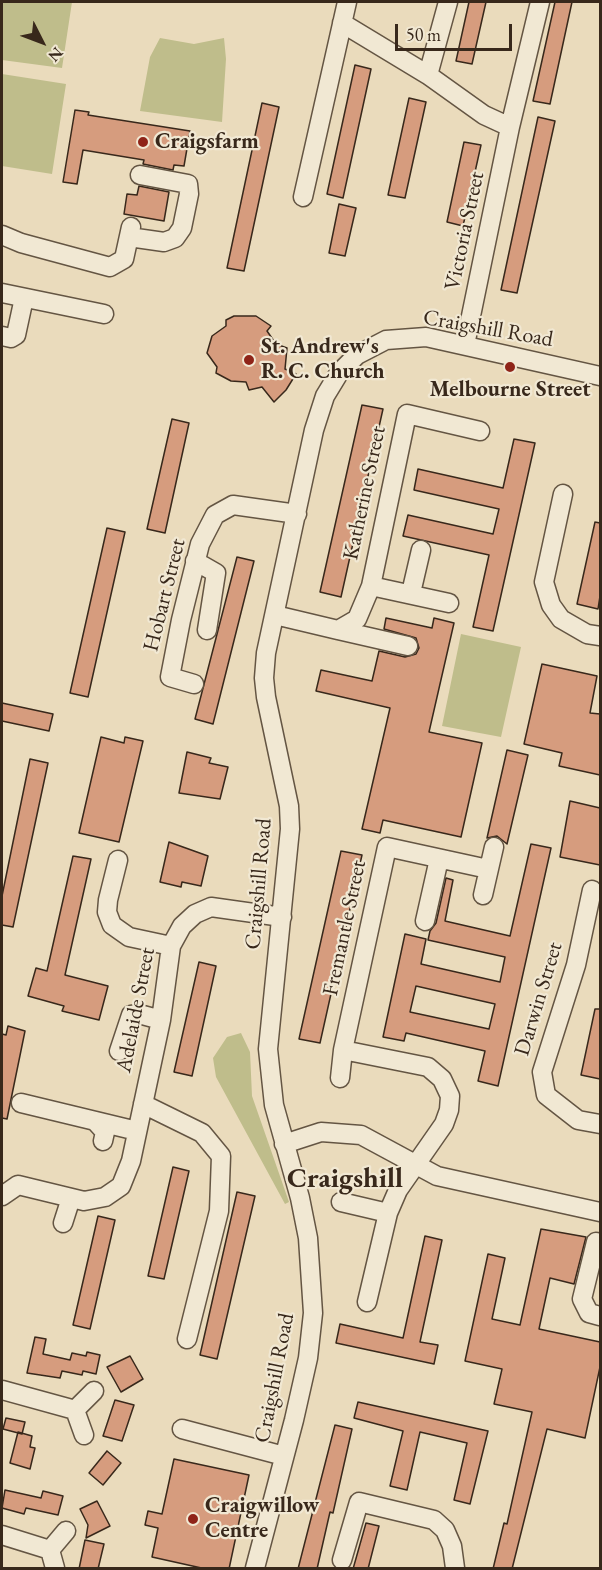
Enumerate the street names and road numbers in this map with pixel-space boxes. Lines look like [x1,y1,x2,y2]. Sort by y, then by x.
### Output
street label: Victoria Street [440,169,490,293]
street label: Craigshill Road [421,305,555,353]
street label: Katherine Street [338,424,392,562]
street label: Hobart Street [138,536,192,654]
street label: Craigshill Road [240,817,278,951]
street label: Fremantle Street [318,858,372,998]
street label: Darwin Street [509,939,569,1059]
street label: Adelaide Street [111,945,161,1075]
street label: Craigshill Road [249,1311,301,1445]

